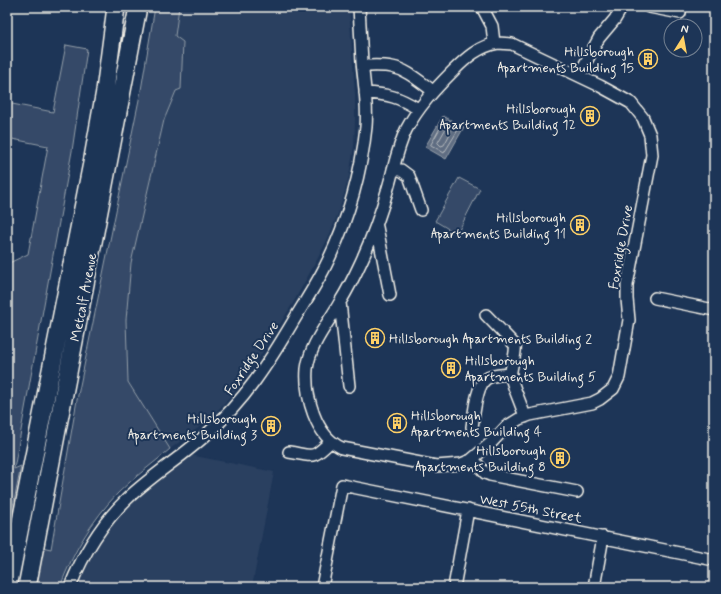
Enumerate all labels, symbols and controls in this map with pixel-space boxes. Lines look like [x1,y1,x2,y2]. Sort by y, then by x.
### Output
north arrow [663,18,703,58]
text: N [680,22,690,37]
place label: Hillsborough Apartments Building 15 [498,43,634,79]
building icon: Hillsborough Apartments Building 15 [637,48,659,70]
place label: Hillsborough Apartments Building 12 [440,100,576,136]
building icon: Hillsborough Apartments Building 12 [579,105,601,127]
street label: Foxridge Drive [605,203,639,291]
place label: Hillsborough Apartments Building 11 [431,209,566,245]
building icon: Hillsborough Apartments Building 11 [569,214,591,236]
street label: Metcalf Avenue [67,251,102,343]
street label: Foxridge Drive [220,318,285,400]
building icon: Hillsborough Apartments Building 2 [364,327,386,349]
place label: Hillsborough Apartments Building 2 [389,330,592,350]
place label: Hillsborough Apartments Building 5 [465,352,596,388]
building icon: Hillsborough Apartments Building 5 [440,357,462,379]
place label: Hillsborough Apartments Building 4 [411,407,542,443]
place label: Hillsborough Apartments Building 3 [128,410,257,446]
building icon: Hillsborough Apartments Building 4 [386,412,408,434]
building icon: Hillsborough Apartments Building 3 [260,415,282,437]
place label: Hillsborough Apartments Building 8 [415,442,546,478]
building icon: Hillsborough Apartments Building 8 [549,447,571,469]
street label: West 55th Street [478,490,584,528]

